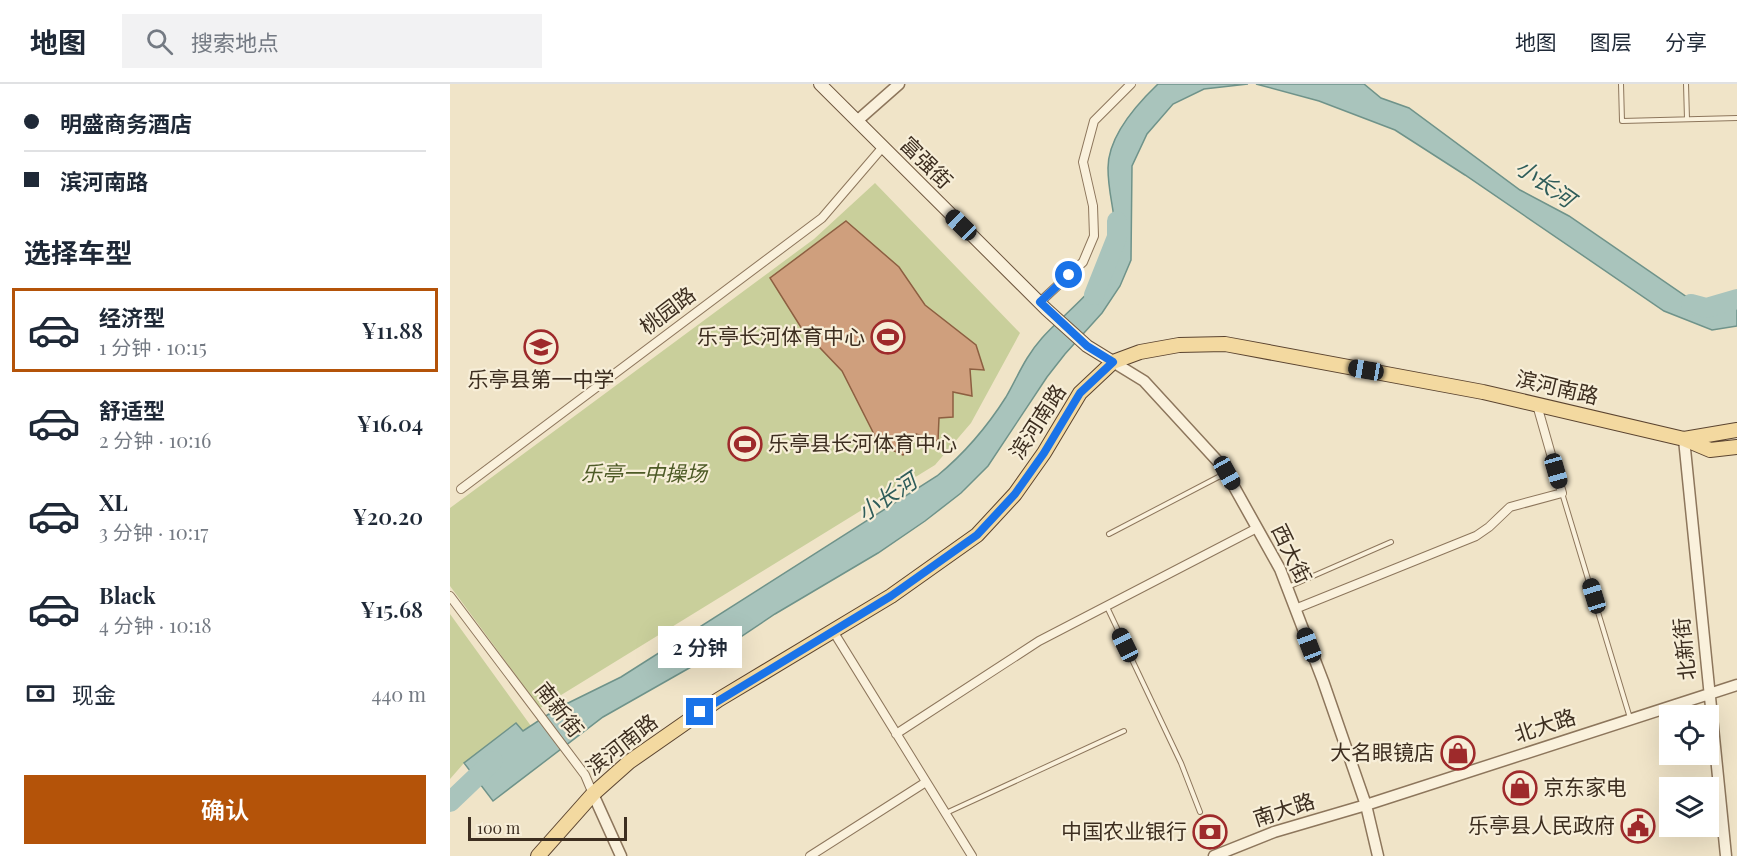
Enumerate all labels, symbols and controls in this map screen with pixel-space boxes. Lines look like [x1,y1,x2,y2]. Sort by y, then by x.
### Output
search box [122,14,542,68]
text: 地图 [30,23,86,60]
icon: search [143,25,176,58]
text: 搜索地点 [191,27,279,57]
text: 地图 [1515,27,1557,55]
text: 图层 [1590,27,1632,55]
text: 分享 [1665,27,1707,55]
text: 明盛商务酒店 [60,108,192,138]
street label: 富强街 [895,129,960,194]
water label: 小长河 [1510,151,1584,216]
text: 滨河南路 [60,166,148,196]
car [942,206,980,244]
text: 选择车型 [24,234,132,270]
route start [1055,261,1082,288]
street label: 桃园路 [633,279,700,340]
text: 经济型 [99,302,165,332]
icon: car [27,303,81,357]
text: ¥11.88 [362,315,423,345]
sports icon: 乐亭长河体育中心 [870,319,906,355]
place label: 乐亭长河体育中心 [697,321,865,349]
school or university icon: 乐亭县第一中学 [523,329,559,365]
text: 1 分钟 · 10:15 [99,333,207,360]
car [1347,358,1385,382]
street label: 滨河南路 [1513,363,1602,409]
place label: 乐亭县第一中学 [468,364,615,392]
street label: 滨河南路 [1002,378,1071,464]
text: 舒适型 [99,395,165,425]
icon: car [27,396,81,450]
text: ¥16.04 [357,408,423,438]
text: 2 分钟 · 10:16 [99,426,211,453]
sports icon: 乐亭县长河体育中心 [727,426,763,462]
place label: 乐亭县长河体育中心 [768,428,957,456]
car [1542,451,1570,491]
car [1210,453,1244,493]
park label: 乐亭一中操场 [581,458,709,486]
water label: 小长河 [851,463,925,527]
text: XL [99,487,128,517]
icon: car [27,489,81,543]
text: ¥20.20 [352,501,423,531]
text: 3 分钟 · 10:17 [99,518,208,545]
street label: 西大街 [1266,519,1319,588]
car [1580,576,1608,616]
text: Black [99,580,156,610]
icon: car [27,582,81,636]
text: ¥15.68 [361,594,423,624]
text: 4 分钟 · 10:18 [99,611,212,638]
street label: 北新街 [1666,616,1700,682]
callout: 2 分钟 [658,625,742,667]
car [1109,625,1141,665]
car [1294,625,1324,665]
text: 2 分钟 [673,633,727,660]
street label: 南新街 [530,675,591,742]
icon: cash [24,677,57,710]
text: 现金 [72,679,116,709]
text: 440 m [372,680,426,707]
route end [686,698,713,725]
street label: 北大路 [1510,701,1579,747]
map controls [1659,705,1719,837]
button: locate [1659,705,1719,765]
street label: 滨河南路 [579,707,662,780]
shop icon: 大名眼镜店 [1440,735,1476,771]
place label: 大名眼镜店 [1330,737,1435,765]
shop icon: 京东家电 [1502,770,1538,806]
place label: 京东家电 [1543,772,1627,800]
button: 确认 [24,775,426,844]
button: layers [1659,777,1719,837]
street label: 南大路 [1249,785,1318,831]
public building icon: 乐亭县人民政府 [1620,808,1656,844]
place label: 乐亭县人民政府 [1468,810,1615,838]
scale bar [468,814,627,842]
bank icon: 中国农业银行 [1192,814,1228,850]
place label: 中国农业银行 [1061,816,1187,844]
text: 100 m [477,817,520,838]

